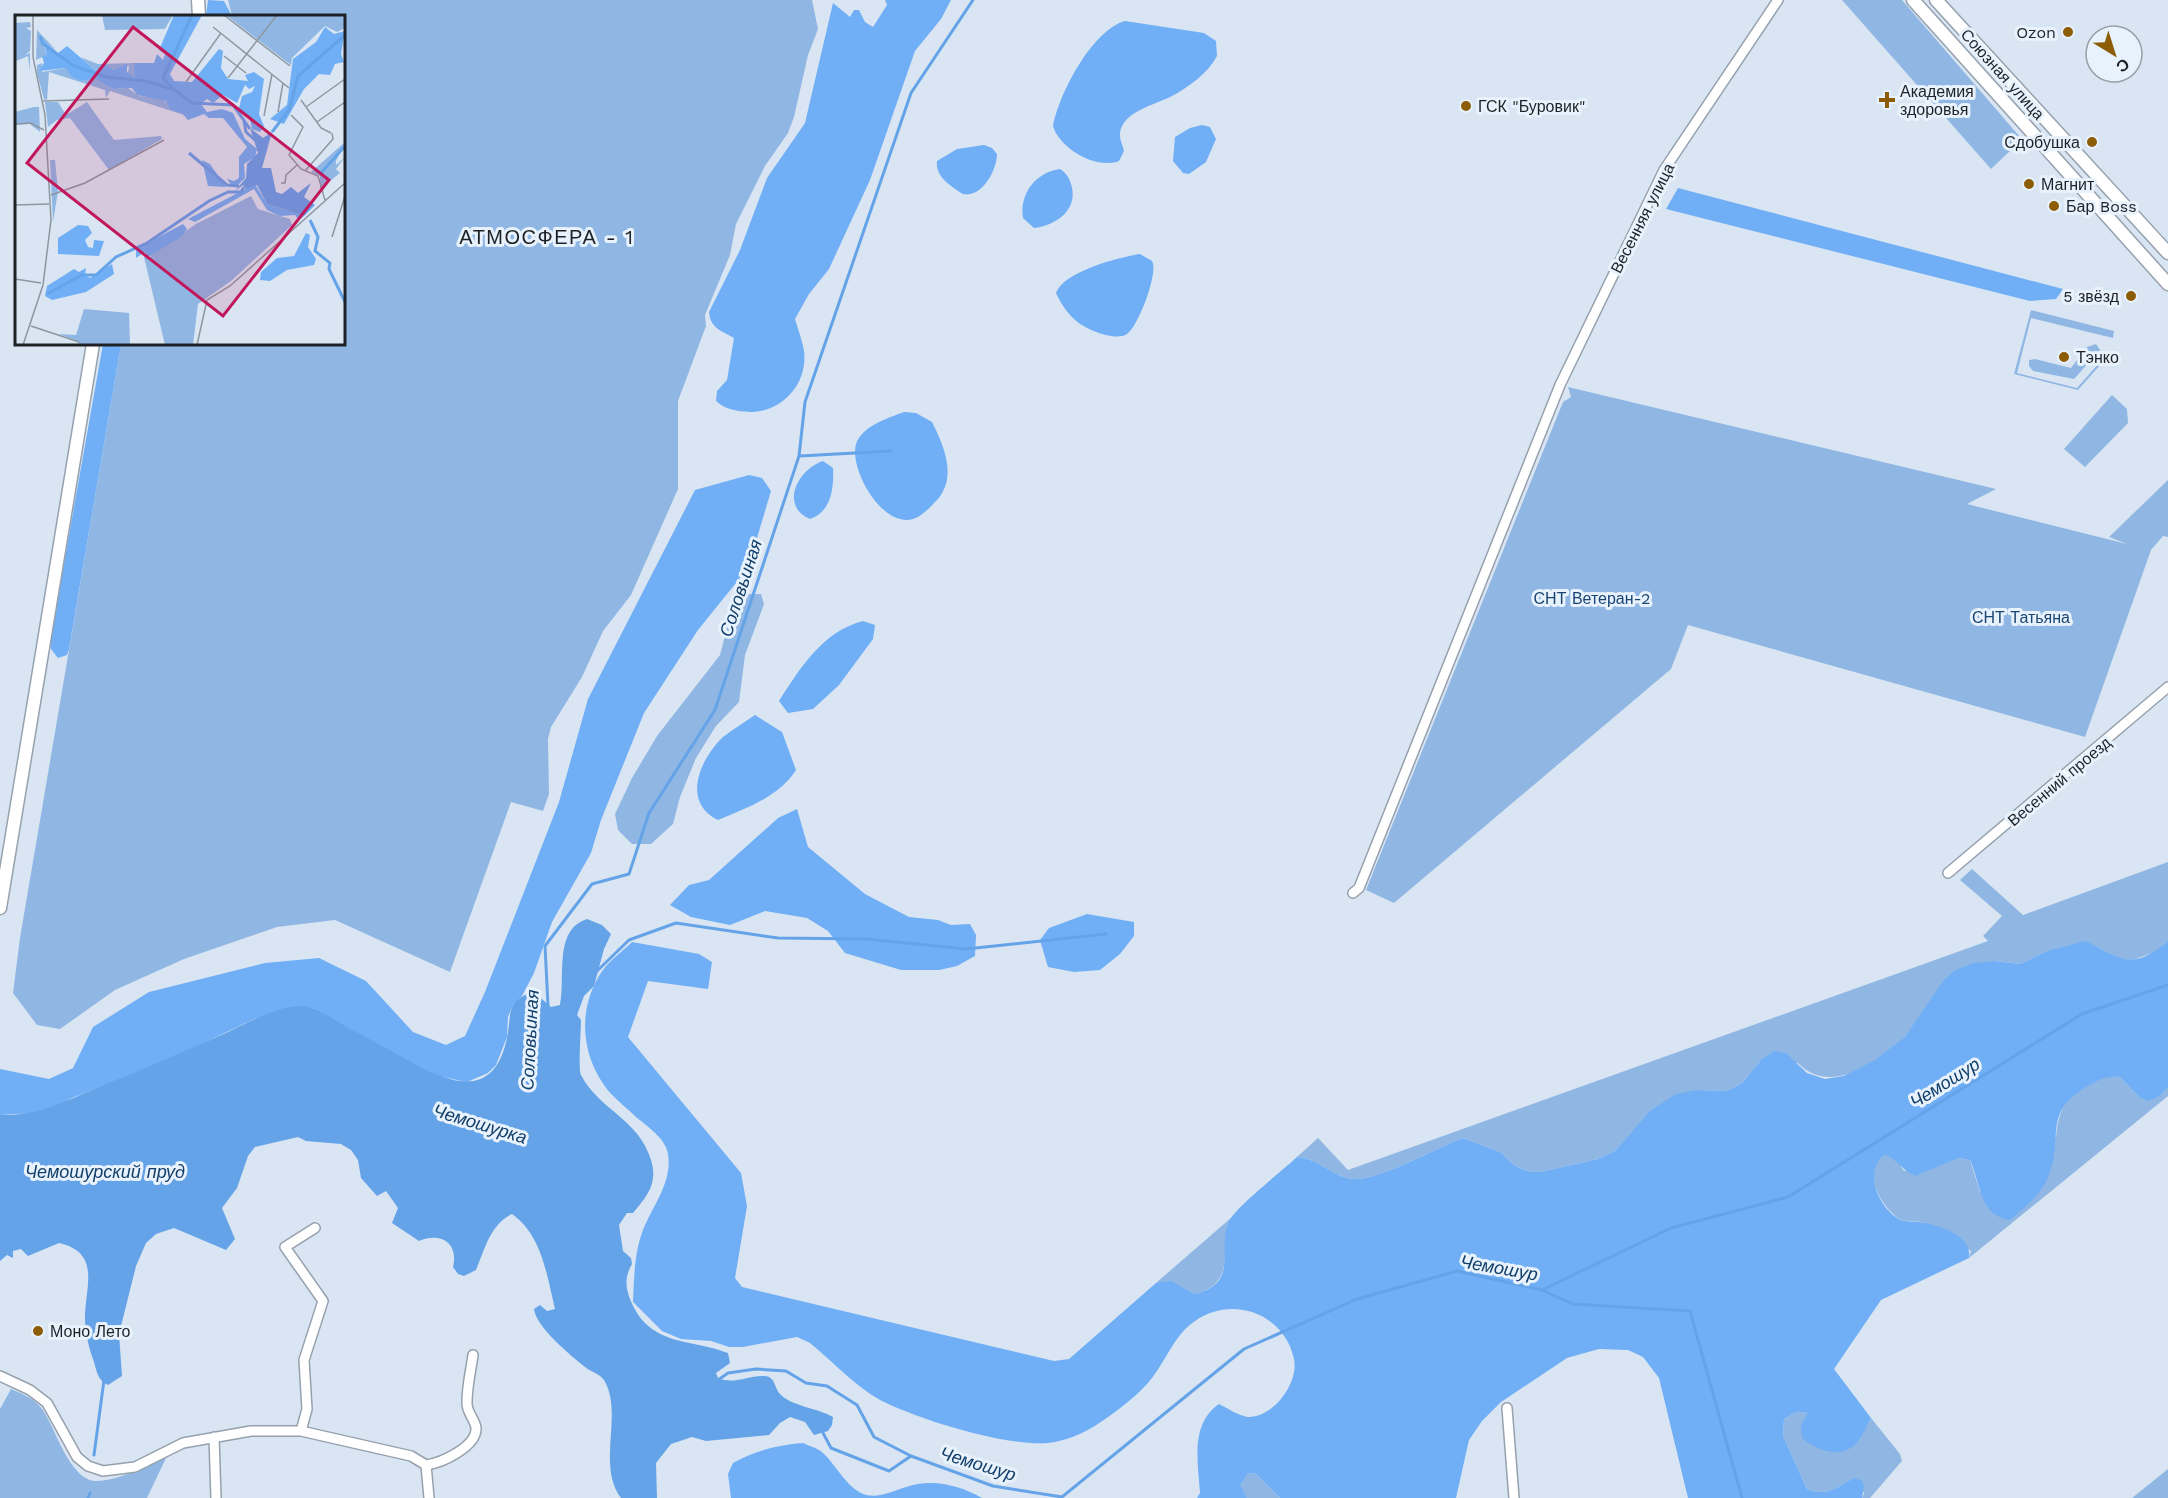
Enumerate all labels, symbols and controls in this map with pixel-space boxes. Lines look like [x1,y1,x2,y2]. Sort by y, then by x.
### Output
inset map [15,15,345,345]
place label: Ozon [2016,23,2056,42]
north arrow [2084,24,2144,84]
street label: Союзная улица [1957,25,2048,124]
marker: Ozon [2061,25,2075,39]
text: С [2112,54,2133,77]
place label: Академия здоровья [1900,82,1974,119]
marker: Академия здоровья [1878,91,1896,109]
place label: ГСК "Буровик" [1478,97,1585,116]
marker: ГСК "Буровик" [1459,99,1473,113]
place label: Сдобушка [2004,133,2080,152]
marker: Сдобушка [2085,135,2099,149]
street label: Весенняя улица [1607,160,1678,276]
place label: Магнит [2041,175,2095,194]
marker: Магнит [2022,177,2036,191]
place label: Бар Boss [2066,197,2137,216]
marker: Бар Boss [2047,199,2061,213]
district label: АТМОСФЕРА - 1 [459,225,635,249]
place label: 5 звёзд [2063,287,2120,306]
marker: 5 звёзд [2124,289,2138,303]
place label: Тэнко [2076,348,2119,367]
marker: Тэнко [2057,350,2071,364]
water label: Соловьиная [715,536,766,639]
park label: СНТ Ветеран-2 [1534,589,1650,608]
park label: СНТ Татьяна [1972,608,2070,627]
street label: Весенний проезд [2004,732,2115,830]
water label: Соловьиная [516,989,543,1091]
water label: Чемошур [1906,1053,1983,1112]
water label: Чемошурка [431,1099,529,1148]
water label: Чемошурский пруд [25,1161,185,1182]
water label: Чемошур [1459,1250,1539,1285]
place label: Моно Лето [50,1322,131,1341]
marker: Моно Лето [31,1324,45,1338]
water label: Чемошур [938,1442,1019,1485]

